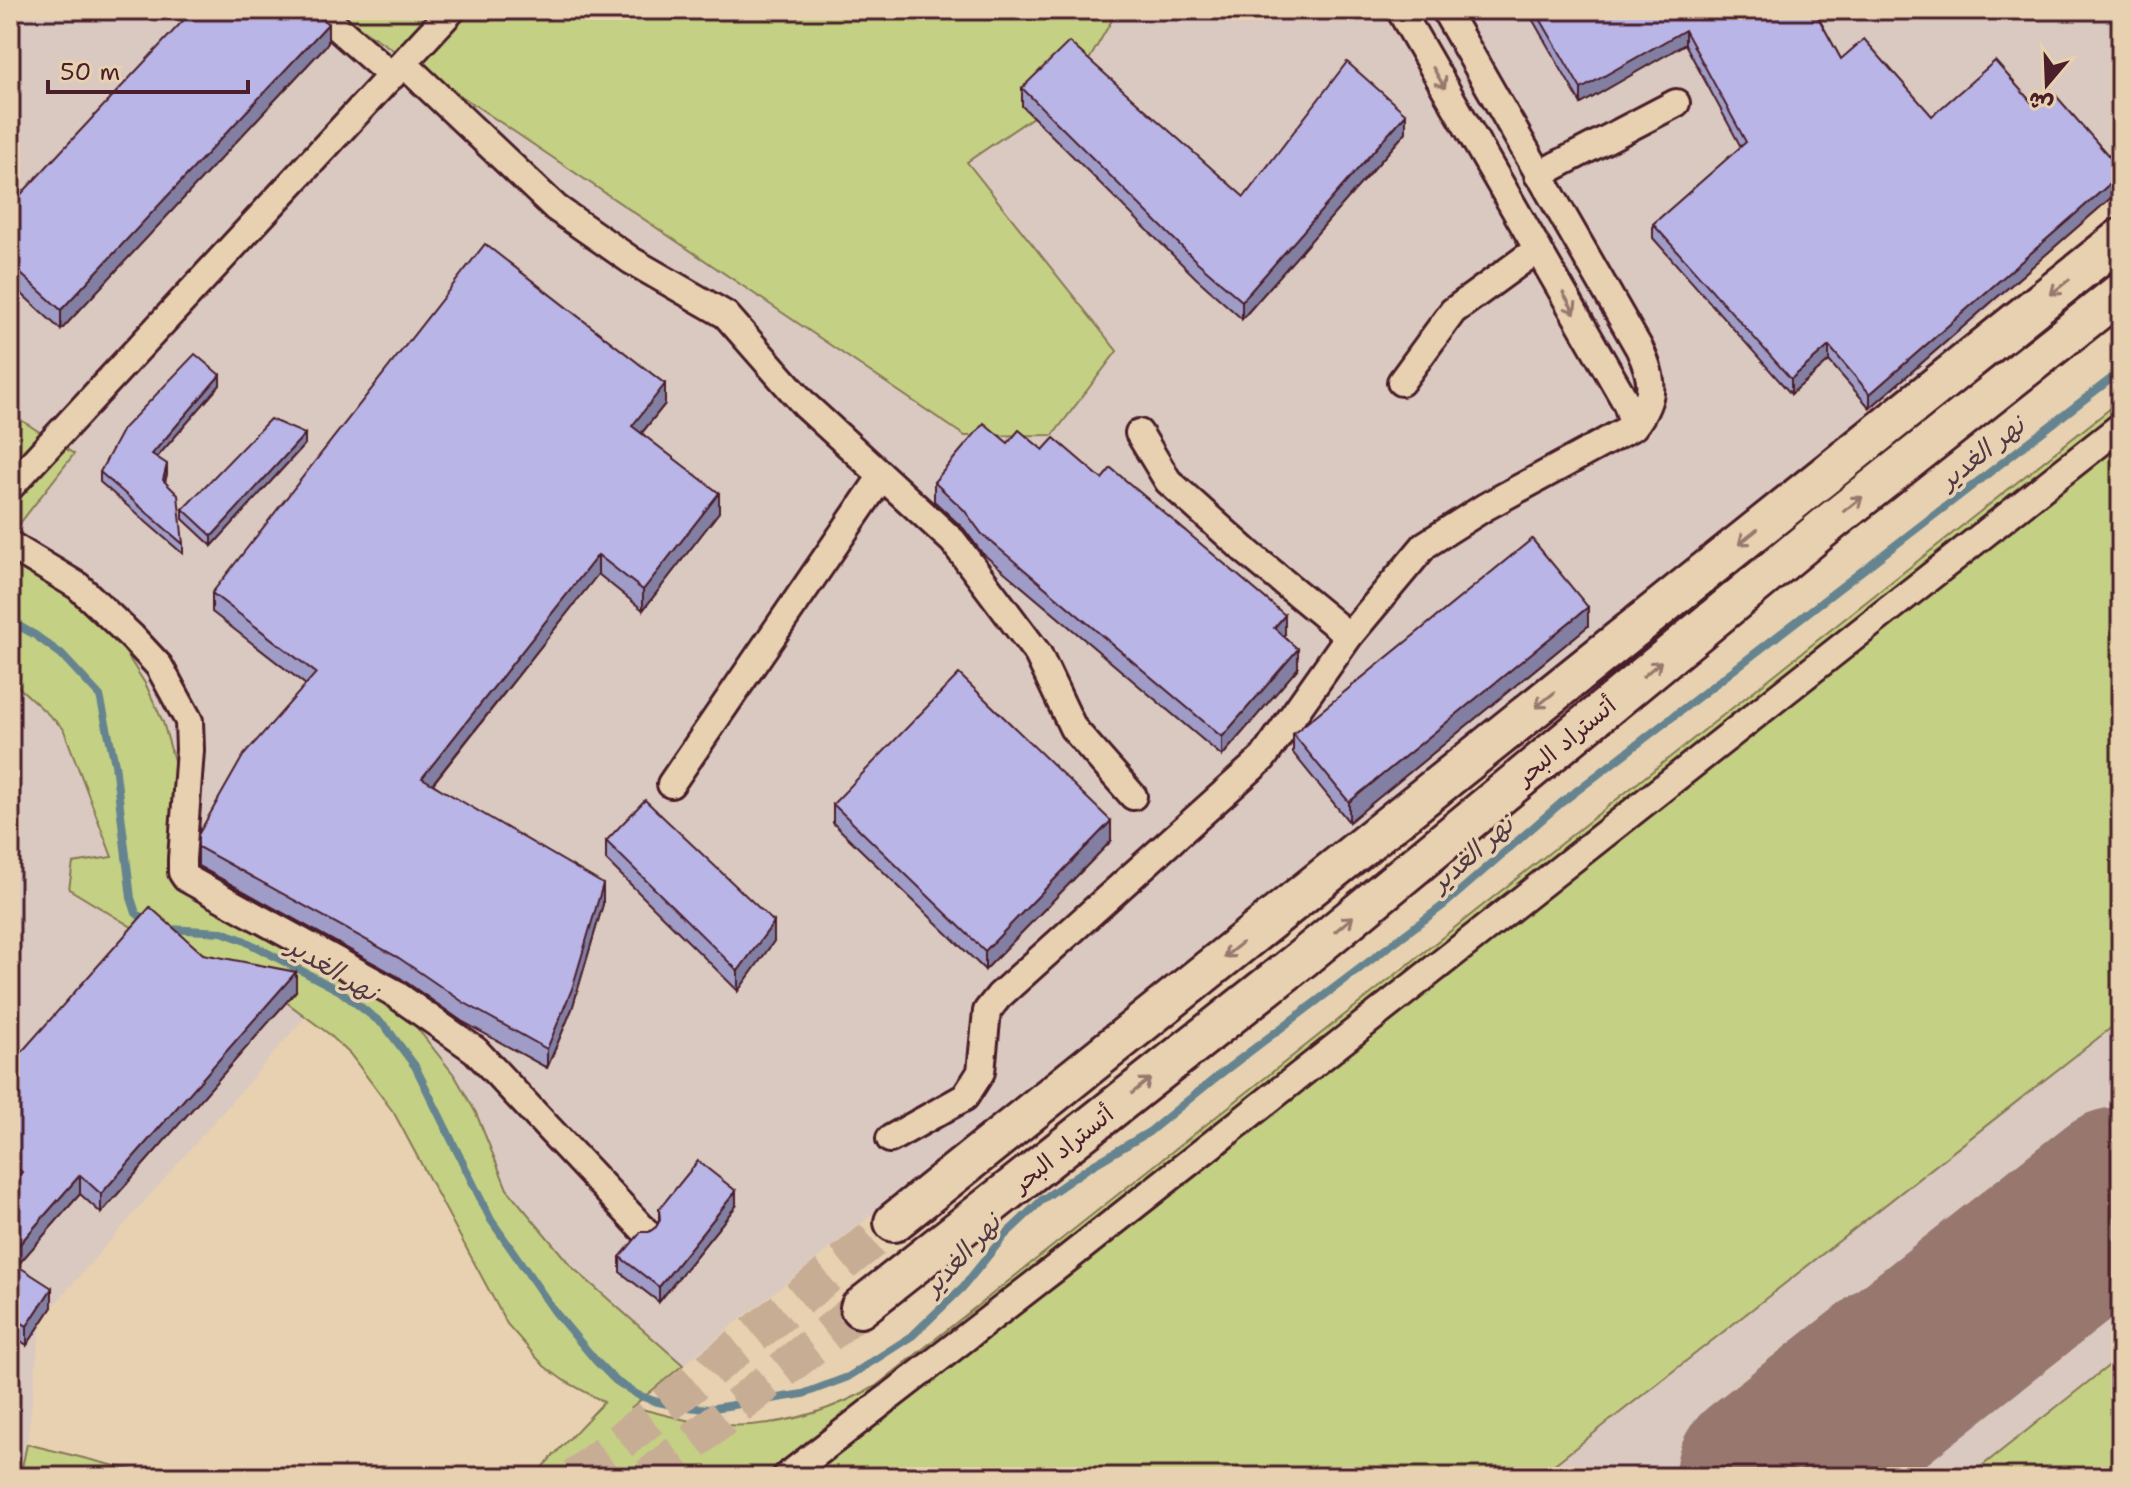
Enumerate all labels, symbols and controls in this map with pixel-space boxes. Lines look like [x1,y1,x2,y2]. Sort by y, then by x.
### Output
scale bar [48,44,248,94]
north arrow [2007,44,2087,124]
text: 50 m [60,56,120,88]
one-way arrow [1432,65,1447,89]
text: ش [2024,85,2057,120]
one-way arrow [2050,278,2071,295]
one-way arrow [1561,291,1577,314]
water label: نهر الغدير [1930,406,2034,498]
one-way arrow [1842,495,1863,513]
one-way arrow [1738,528,1759,546]
one-way arrow [1642,660,1662,678]
street label: أتستراد البحر [1507,689,1623,794]
one-way arrow [1535,691,1556,708]
water label: نهر الغدير [1421,805,1523,900]
one-way arrow [1333,915,1354,933]
water label: نهر الغدير [279,927,387,1011]
one-way arrow [1224,941,1244,959]
one-way arrow [1130,1078,1151,1095]
street label: أتستراد البحر [1004,1098,1121,1201]
water label: نهر الغدير [913,1203,1010,1304]

